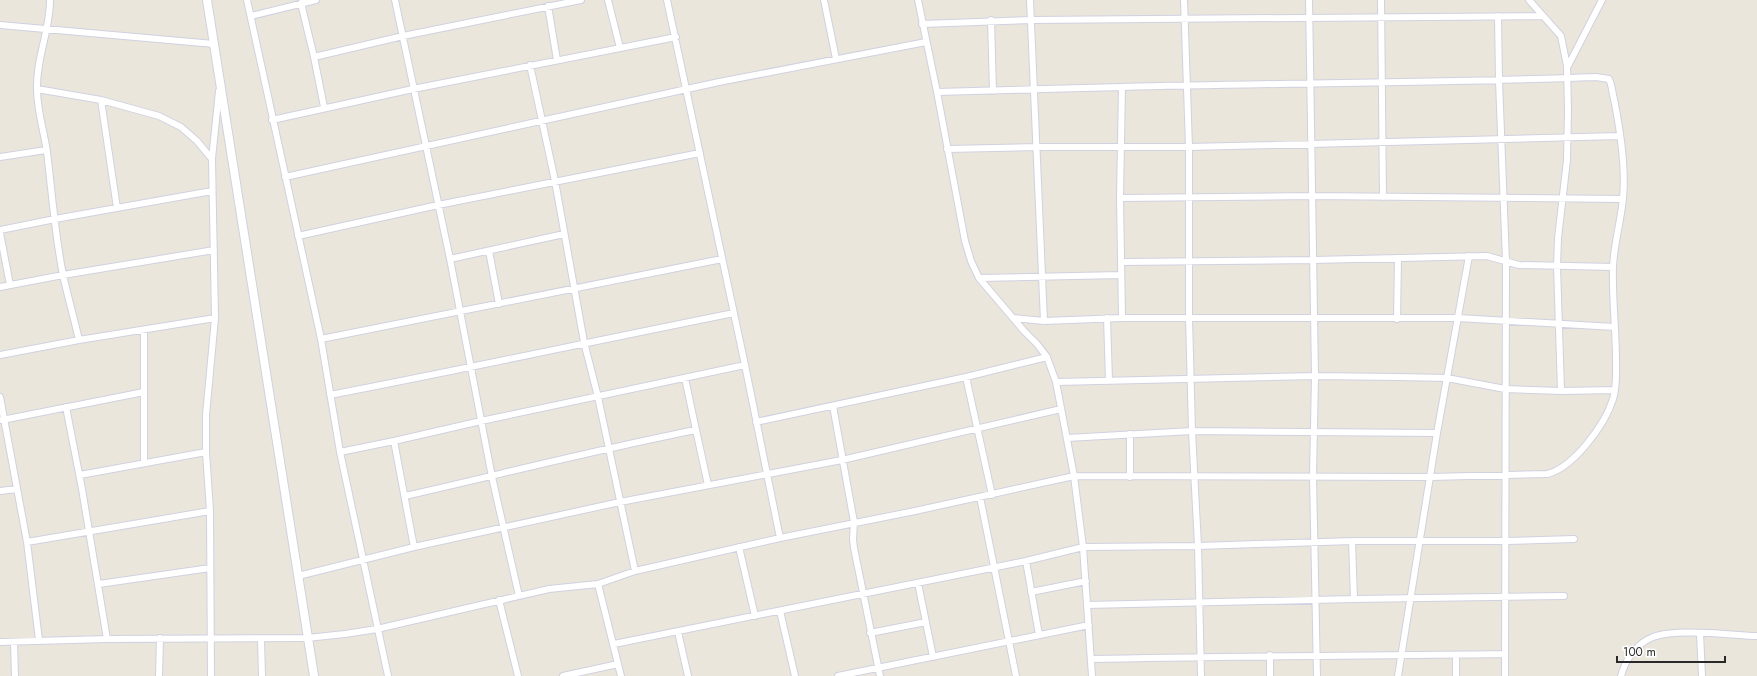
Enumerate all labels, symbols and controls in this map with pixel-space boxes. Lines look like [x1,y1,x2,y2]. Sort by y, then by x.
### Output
scale bar [1617,638,1725,664]
text: 100 m [1623,643,1656,661]

